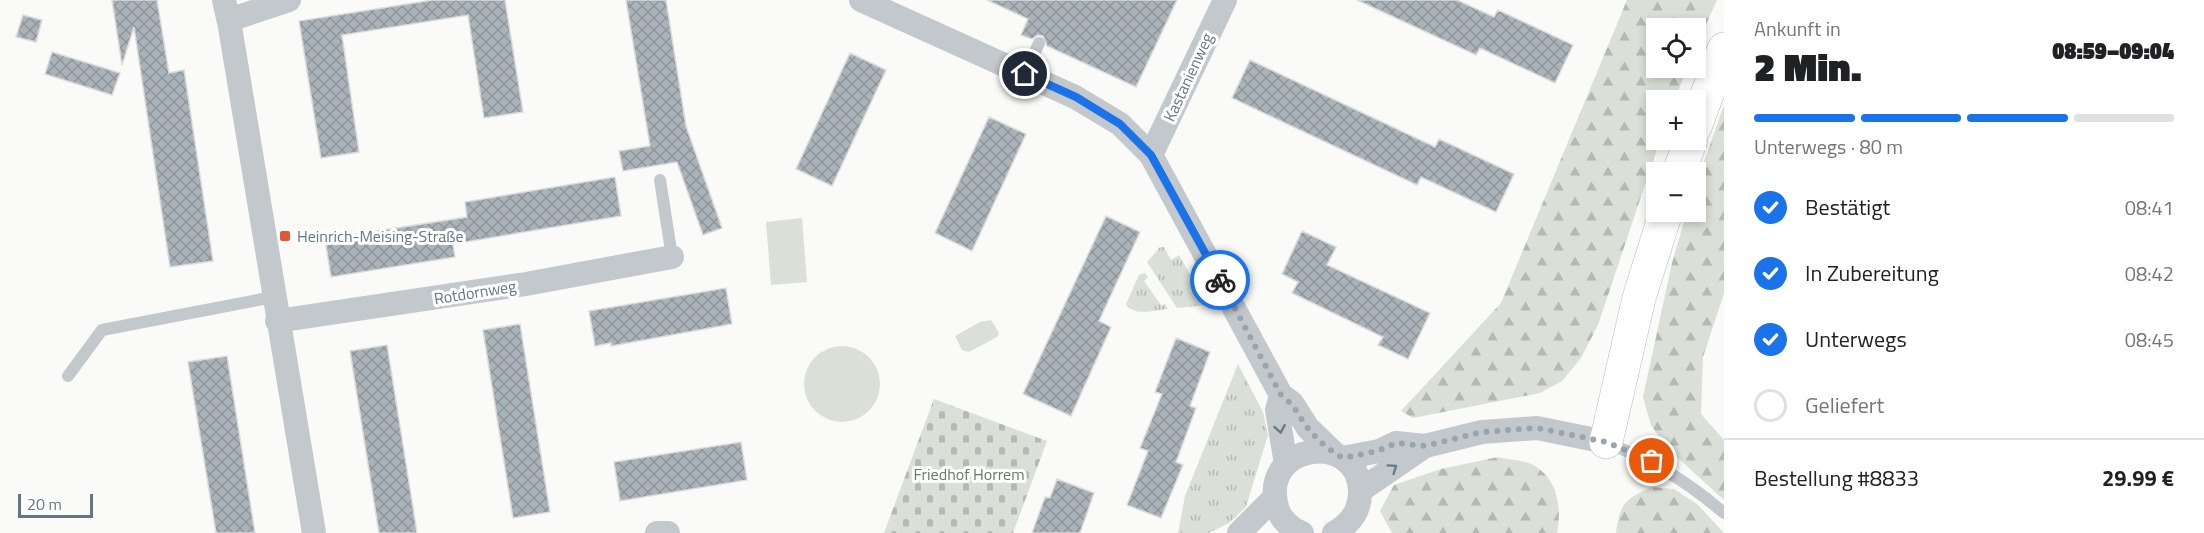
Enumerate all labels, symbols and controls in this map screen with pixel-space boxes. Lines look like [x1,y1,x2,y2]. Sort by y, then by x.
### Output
text: Ankunft in [1754,13,1841,44]
map controls [1646,18,1706,222]
button: locate [1646,18,1706,78]
street label: Kastanienweg [1157,29,1219,125]
text: 08:59–09:04 [2052,34,2174,68]
text: 2 Min. [1754,37,1862,96]
pin [999,48,1050,99]
icon: home [1008,57,1041,90]
button: + [1646,90,1706,150]
text: Unterwegs · 80 m [1754,131,1903,162]
button: − [1646,162,1706,222]
text: Bestätigt [1805,190,1890,224]
icon: check [1754,191,1787,224]
text: 08:41 [2125,192,2174,223]
place label: Heinrich-Meising-Straße [297,224,464,248]
marker: Heinrich-Meising-Straße [278,229,292,243]
courier [1190,250,1250,310]
text: In Zubereitung [1805,256,1939,290]
icon: check [1754,257,1787,290]
text: 08:42 [2125,258,2174,289]
icon: bike [1204,264,1237,297]
street label: Rotdornweg [432,274,518,310]
text: Unterwegs [1805,322,1907,356]
icon: check [1754,323,1787,356]
text: 08:45 [2125,324,2174,355]
text: Geliefert [1805,388,1884,422]
one-way arrow [1274,425,1286,434]
pin [1626,435,1677,486]
icon: bag [1635,444,1668,477]
text: Bestellung #8833 [1754,461,1919,495]
text: 29.99 € [2102,461,2174,495]
park label: Friedhof Horrem [913,462,1025,486]
one-way arrow [1386,464,1397,475]
scale bar [18,491,93,518]
text: 20 m [27,492,62,516]

